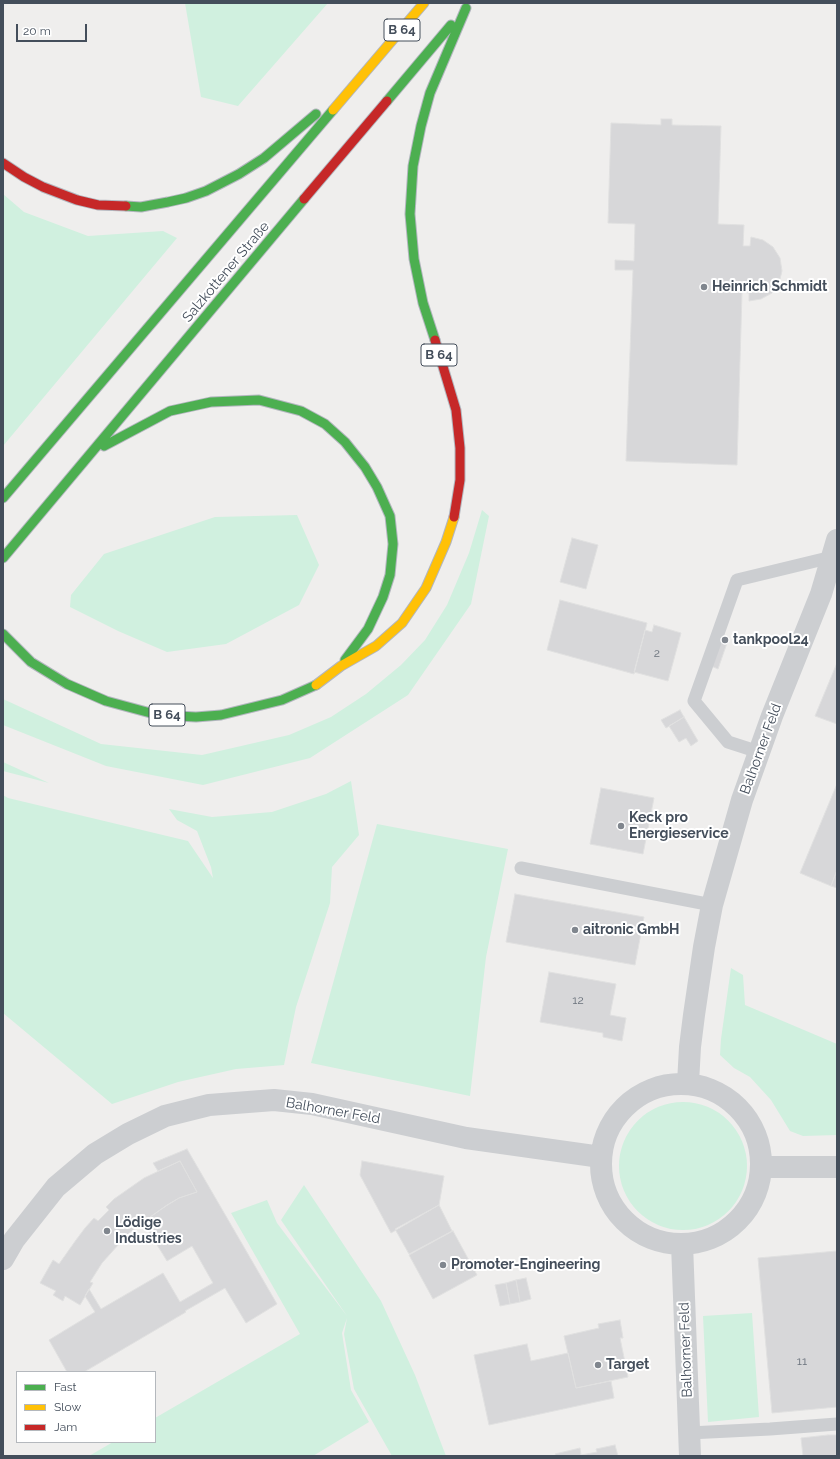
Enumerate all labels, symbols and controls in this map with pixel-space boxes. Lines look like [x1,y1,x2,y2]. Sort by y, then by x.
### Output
scale bar [18,16,89,42]
road number: B 64 [384,19,420,41]
text: 20 m [23,24,51,38]
street label: Salzkottener Straße [179,218,273,326]
place label: Heinrich Schmidt [712,279,827,295]
marker: Heinrich Schmidt [699,282,709,292]
road number: B 64 [421,344,457,366]
place label: tankpool24 [733,632,809,648]
marker: tankpool24 [720,635,730,645]
house number: 2 [654,646,660,660]
street label: Balhorner Feld [737,701,785,797]
road number: B 64 [149,704,185,726]
place label: Keck pro Energieservice [629,810,729,842]
marker: Keck pro Energieservice [616,821,626,831]
place label: aitronic GmbH [583,922,679,938]
marker: aitronic GmbH [570,925,580,935]
house number: 12 [572,993,584,1007]
street label: Balhorner Feld [284,1094,382,1128]
place label: Lödige Industries [115,1215,182,1248]
marker: Lödige Industries [102,1226,112,1236]
place label: Promoter-Engineering [451,1257,600,1273]
marker: Promoter-Engineering [438,1260,448,1270]
street label: Balhorner Feld [676,1302,696,1398]
house number: 11 [797,1354,807,1368]
place label: Target [606,1357,649,1373]
marker: Target [593,1360,603,1370]
legend [16,1371,156,1443]
text: Fast [54,1380,77,1394]
text: Slow [54,1400,81,1414]
text: Jam [54,1420,77,1434]

